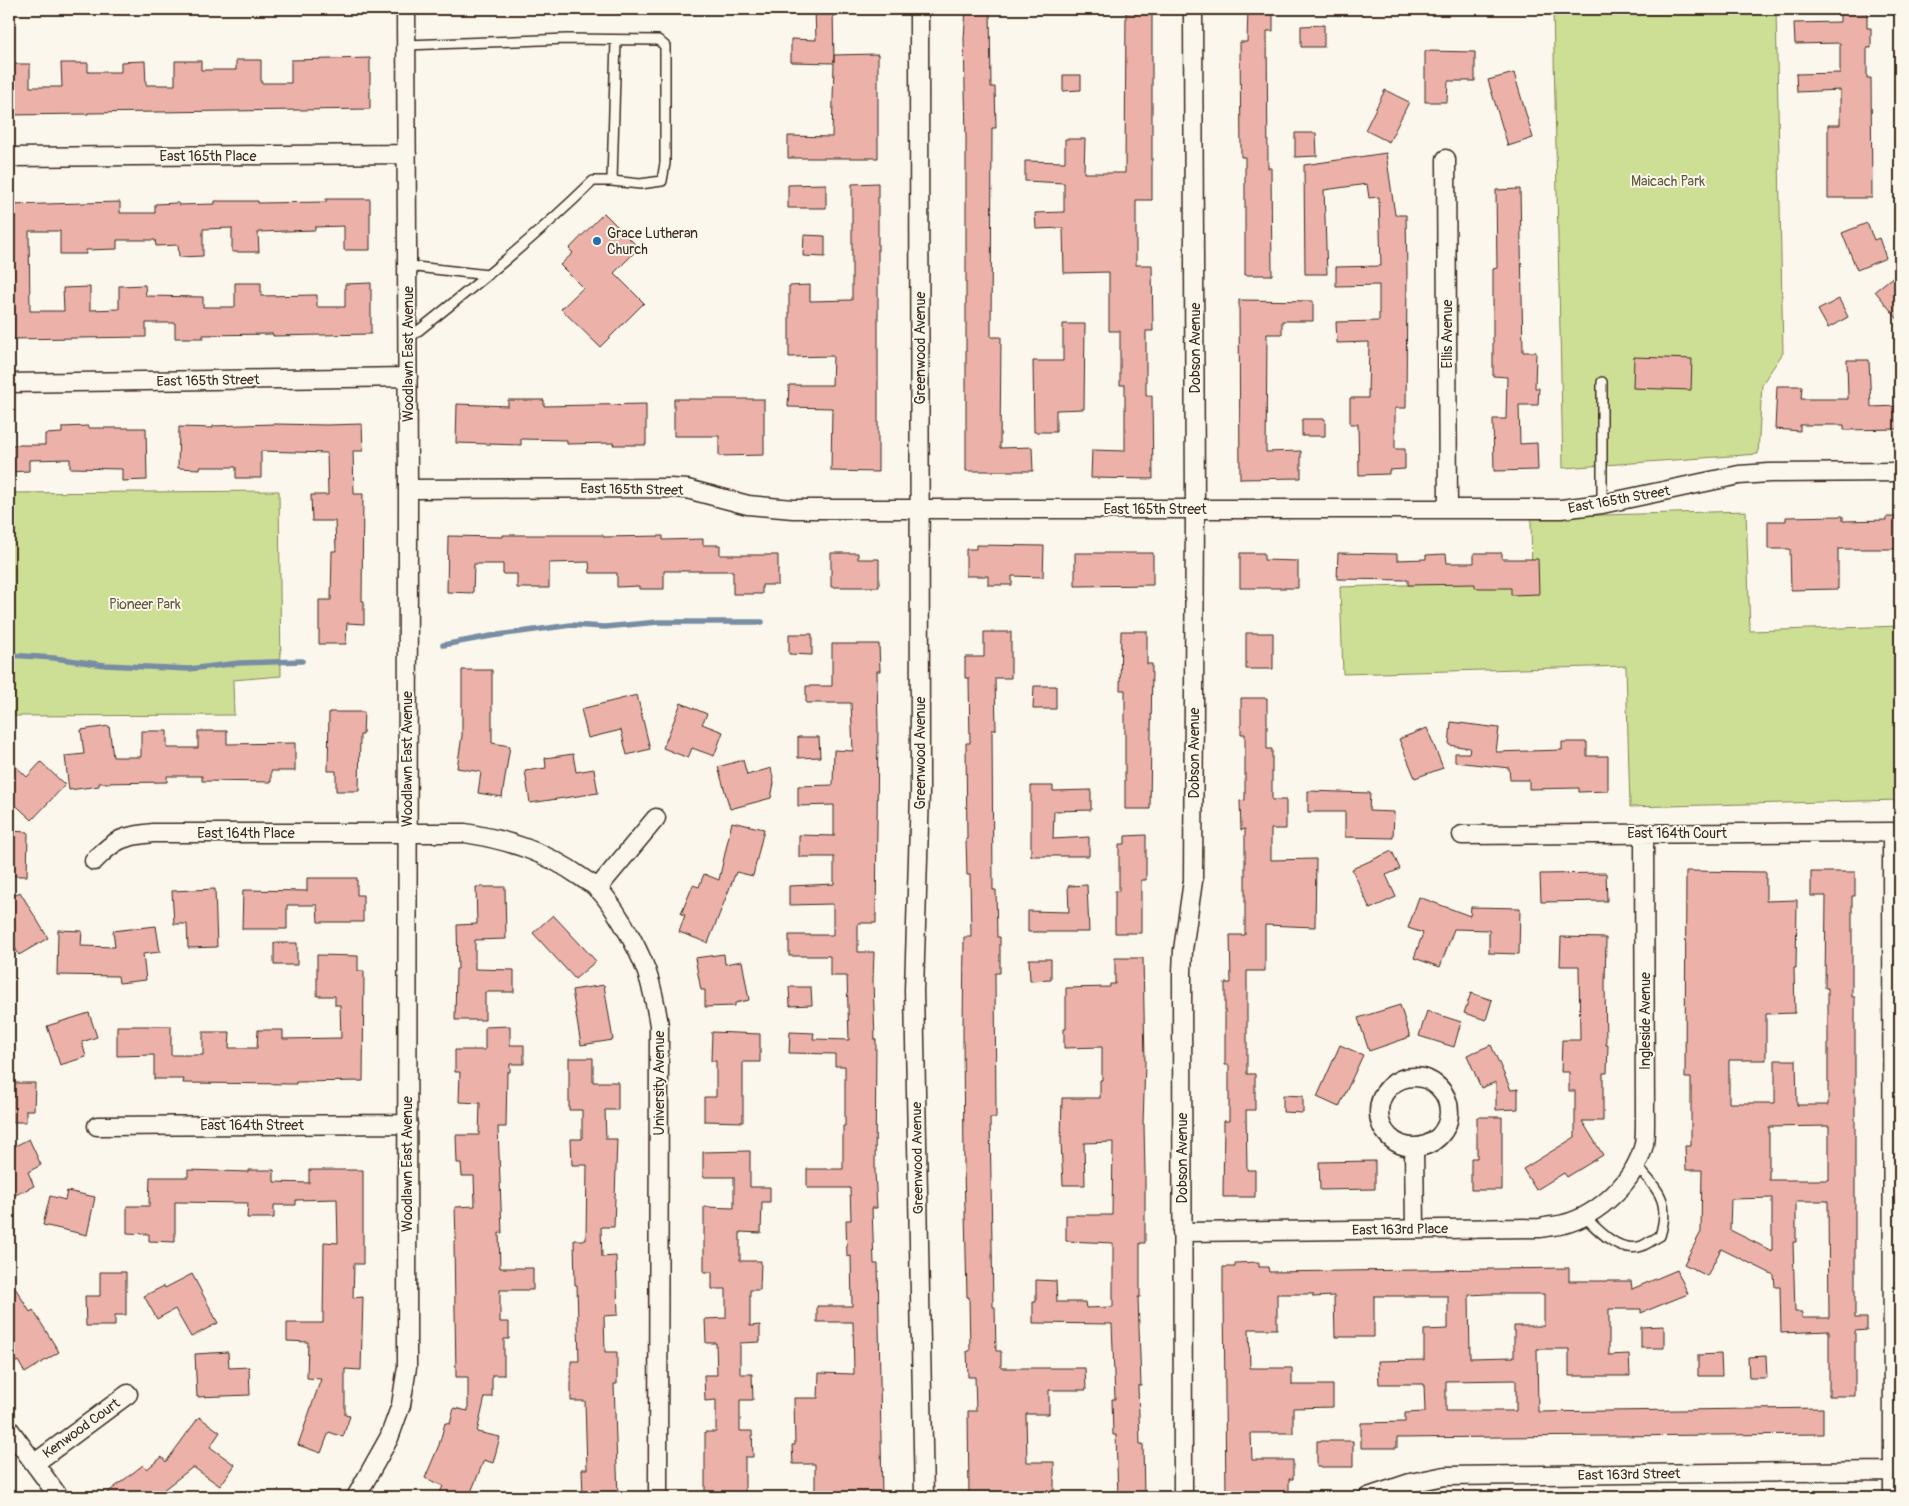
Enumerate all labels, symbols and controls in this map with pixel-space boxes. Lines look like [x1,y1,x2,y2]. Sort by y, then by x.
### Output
street label: East 165th Place [160,148,256,165]
park label: Maicach Park [1631,173,1705,190]
place label: Grace Lutheran Church [607,225,698,258]
marker: Grace Lutheran Church [591,235,603,247]
street label: Woodlawn East Avenue [400,286,417,422]
street label: Greenwood Avenue [912,291,929,404]
street label: Ellis Avenue [1439,300,1456,368]
street label: Dobson Avenue [1187,303,1204,393]
street label: East 165th Street [156,371,260,390]
street label: East 165th Street [580,480,684,499]
street label: East 165th Street [1567,482,1672,517]
street label: East 165th Street [1103,501,1207,518]
park label: Pioneer Park [109,596,181,613]
street label: Woodlawn East Avenue [399,691,416,827]
street label: Greenwood Avenue [912,696,929,809]
street label: Dobson Avenue [1186,708,1203,798]
street label: East 164th Place [197,825,295,842]
street label: East 164th Court [1627,825,1727,842]
street label: Ingleside Avenue [1637,972,1654,1070]
street label: University Avenue [651,1031,668,1135]
street label: Woodlawn East Avenue [399,1096,416,1232]
street label: Greenwood Avenue [908,1101,927,1215]
street label: Dobson Avenue [1174,1113,1191,1203]
street label: East 164th Street [200,1117,304,1134]
street label: East 163rd Place [1352,1220,1448,1239]
street label: Kenwood Court [39,1395,123,1462]
street label: East 163rd Street [1577,1465,1681,1484]

